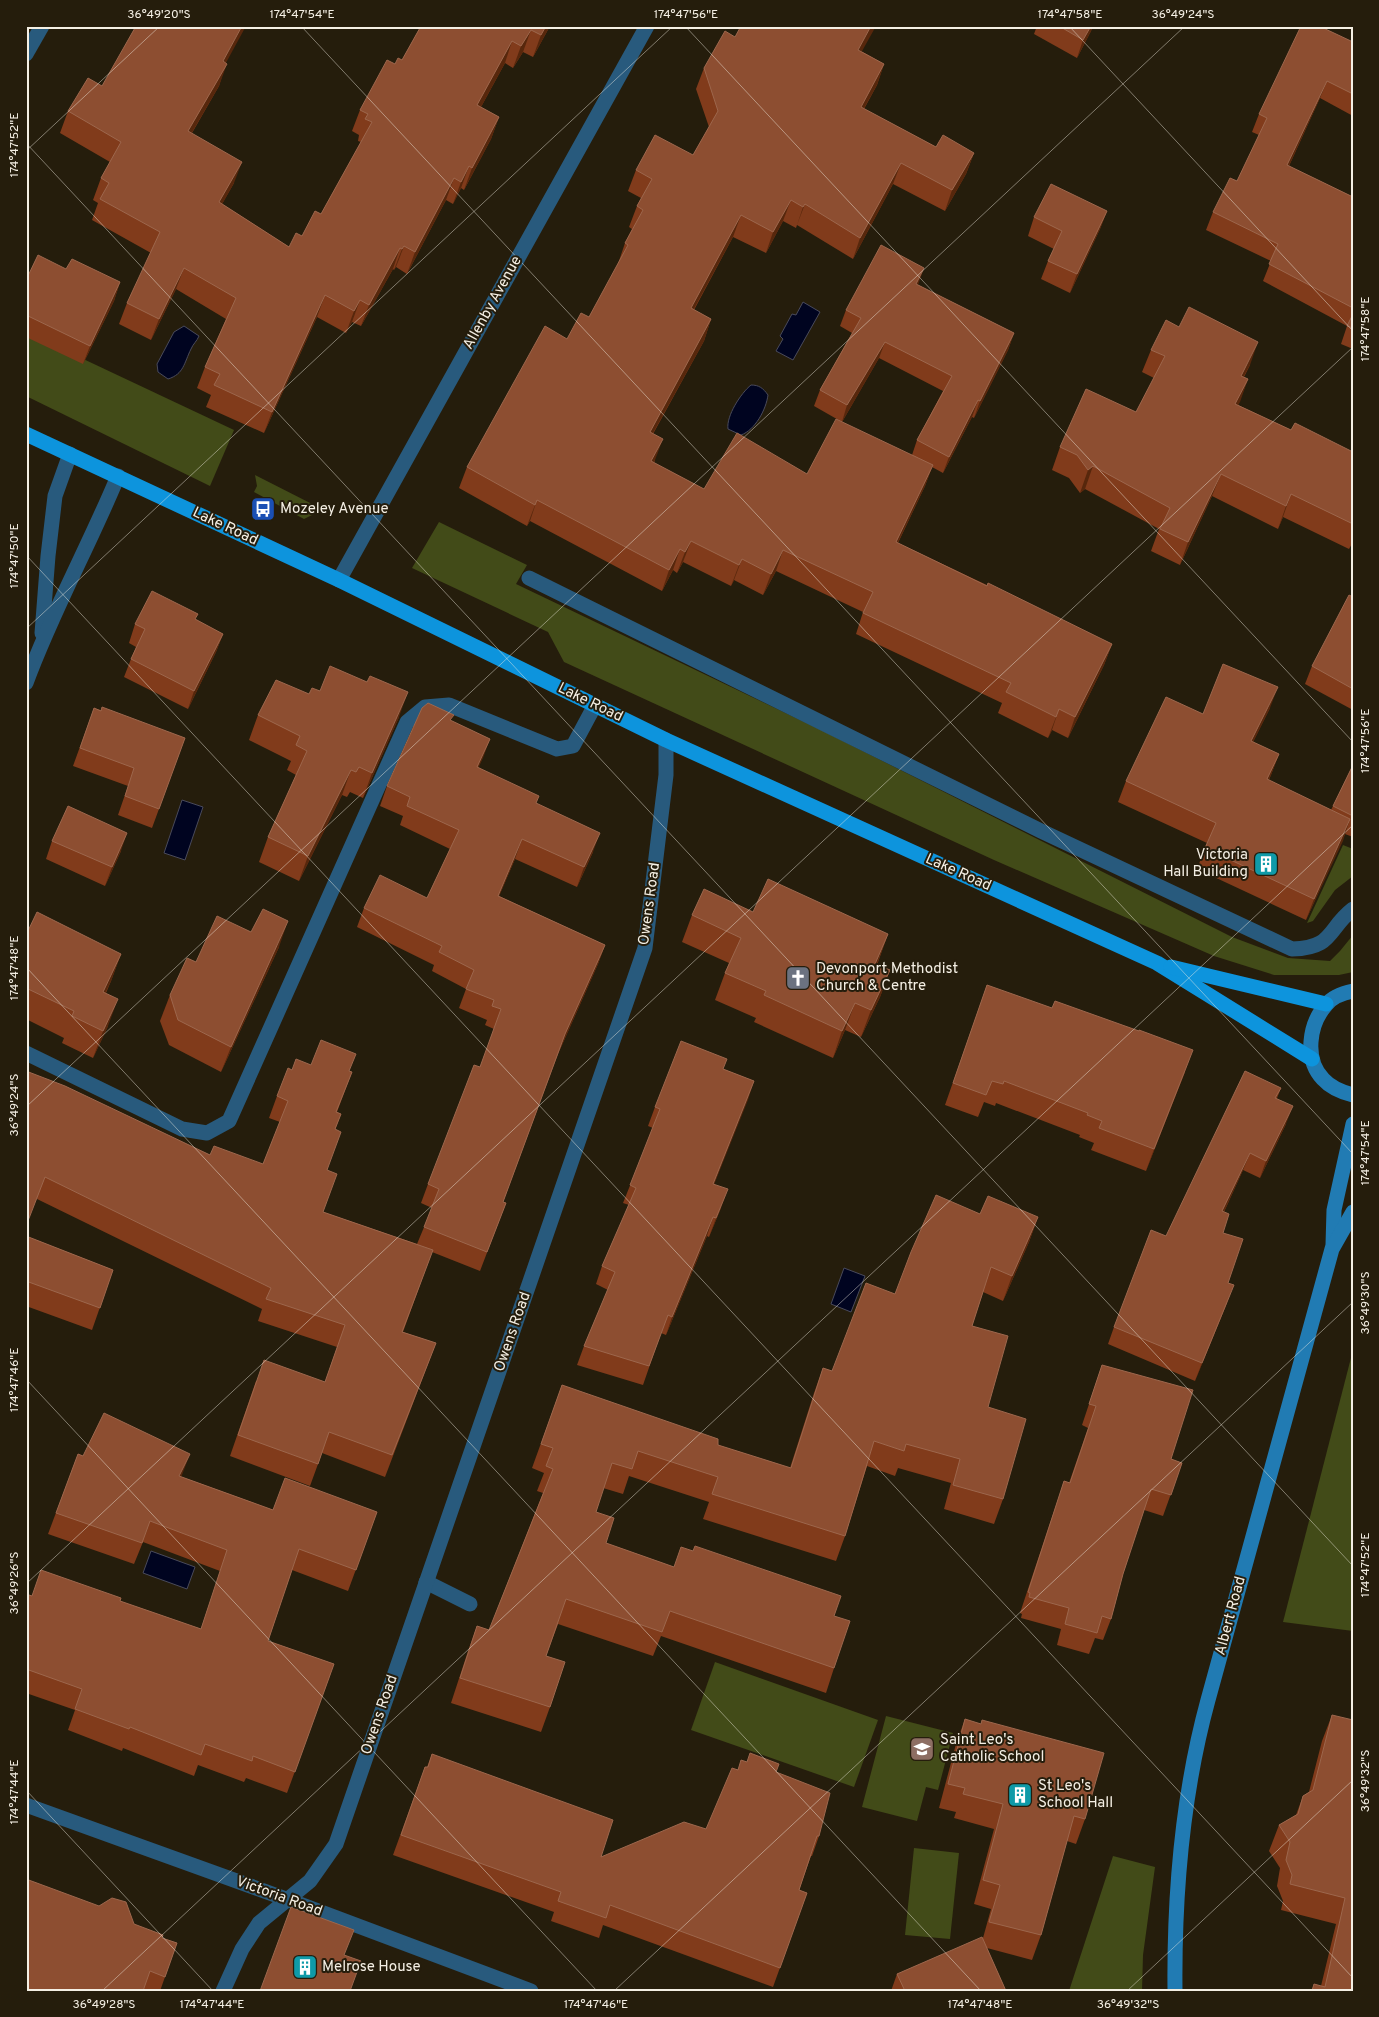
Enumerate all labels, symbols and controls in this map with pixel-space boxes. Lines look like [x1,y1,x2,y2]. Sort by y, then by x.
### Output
text: 36°49'20"S [127,7,191,23]
text: 174°47'54"E [269,7,335,23]
text: 174°47'56"E [654,7,718,23]
text: 174°47'58"E [1038,7,1102,23]
text: 36°49'24"S [1151,7,1215,23]
text: 174°47'52"E [7,113,23,177]
street label: Allenby Avenue [459,253,527,353]
text: 174°47'58"E [1358,297,1374,361]
bus stop icon: Mozeley Avenue [250,496,276,522]
place label: Mozeley Avenue [280,500,389,519]
street label: Lake Road [189,504,261,550]
text: 174°47'50"E [7,523,23,589]
street label: Lake Road [554,679,626,727]
text: 174°47'56"E [1358,709,1374,773]
place label: Victoria Hall Building [1163,846,1248,882]
street label: Lake Road [922,850,994,896]
building icon: Victoria Hall Building [1253,851,1279,877]
street label: Owens Road [635,861,665,947]
text: 174°47'48"E [7,936,23,1000]
place label: Devonport Methodist Church & Centre [816,960,958,996]
church icon: Devonport Methodist Church & Centre [785,965,811,991]
text: 36°49'24"S [7,1073,23,1137]
text: 174°47'54"E [1358,1120,1374,1186]
text: 36°49'30"S [1358,1271,1374,1335]
street label: Owens Road [490,1290,536,1374]
text: 174°47'46"E [7,1348,23,1412]
text: 174°47'52"E [1358,1533,1374,1597]
text: 36°49'26"S [7,1552,23,1614]
street label: Albert Road [1211,1574,1251,1658]
street label: Owens Road [357,1673,403,1757]
place label: Saint Leo's Catholic School [940,1731,1044,1767]
school or university icon: Saint Leo's Catholic School [909,1736,935,1762]
text: 36°49'32"S [1358,1750,1374,1812]
text: 174°47'44"E [7,1760,23,1824]
place label: St Leo's School Hall [1038,1777,1113,1813]
building icon: St Leo's School Hall [1007,1782,1033,1808]
street label: Victoria Road [233,1873,325,1921]
building icon: Melrose House [292,1954,318,1980]
place label: Melrose House [322,1958,421,1977]
text: 36°49'28"S [72,1997,136,2013]
text: 174°47'44"E [180,1997,244,2013]
text: 174°47'46"E [564,1997,628,2013]
text: 174°47'48"E [948,1997,1012,2013]
text: 36°49'32"S [1097,1997,1159,2013]

